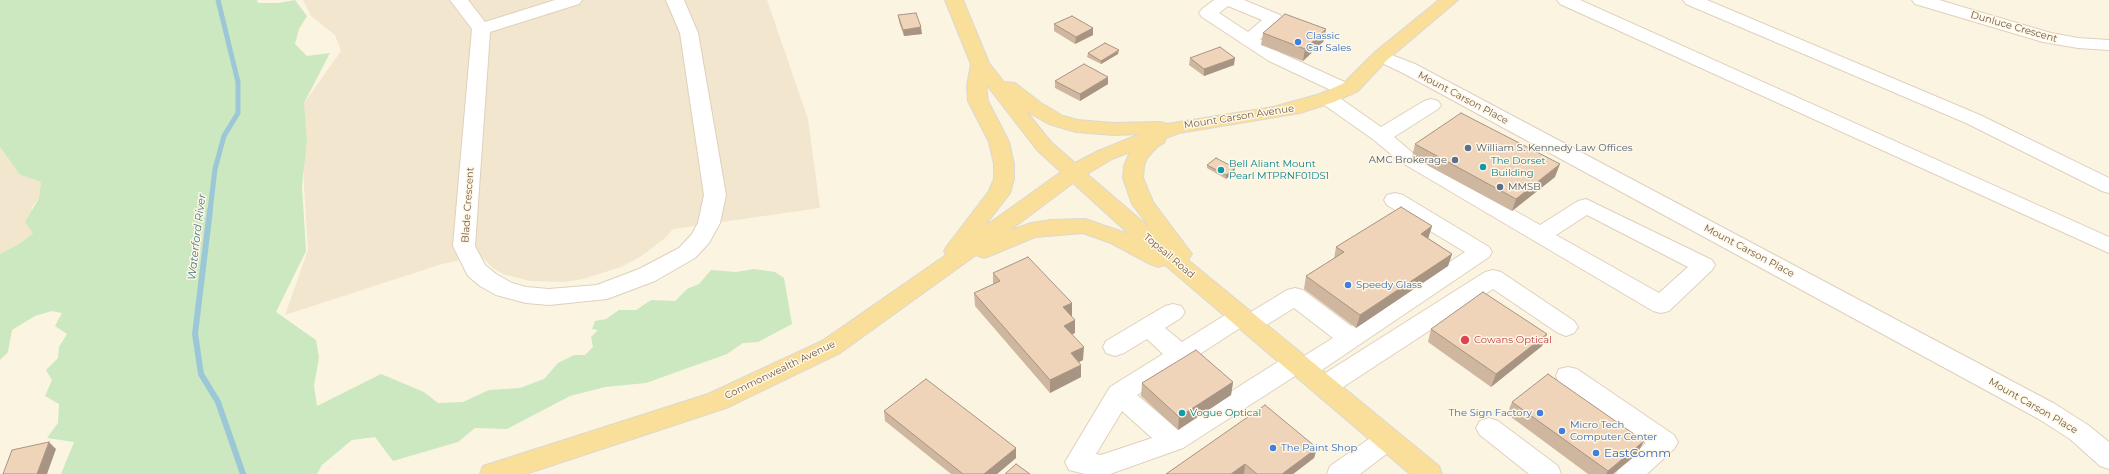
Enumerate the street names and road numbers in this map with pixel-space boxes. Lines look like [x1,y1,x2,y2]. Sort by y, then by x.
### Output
street label: Dunluce Crescent [1969,9,2059,45]
street label: Mount Carson Place [1416,69,1510,127]
street label: Mount Carson Avenue [1183,102,1295,132]
street label: Blade Crescent [459,167,477,243]
street label: Mount Carson Place [1702,222,1796,280]
street label: Topsail Road [1141,231,1197,281]
street label: Commonwealth Avenue [723,338,837,402]
street label: Mount Carson Place [1986,376,2080,436]

